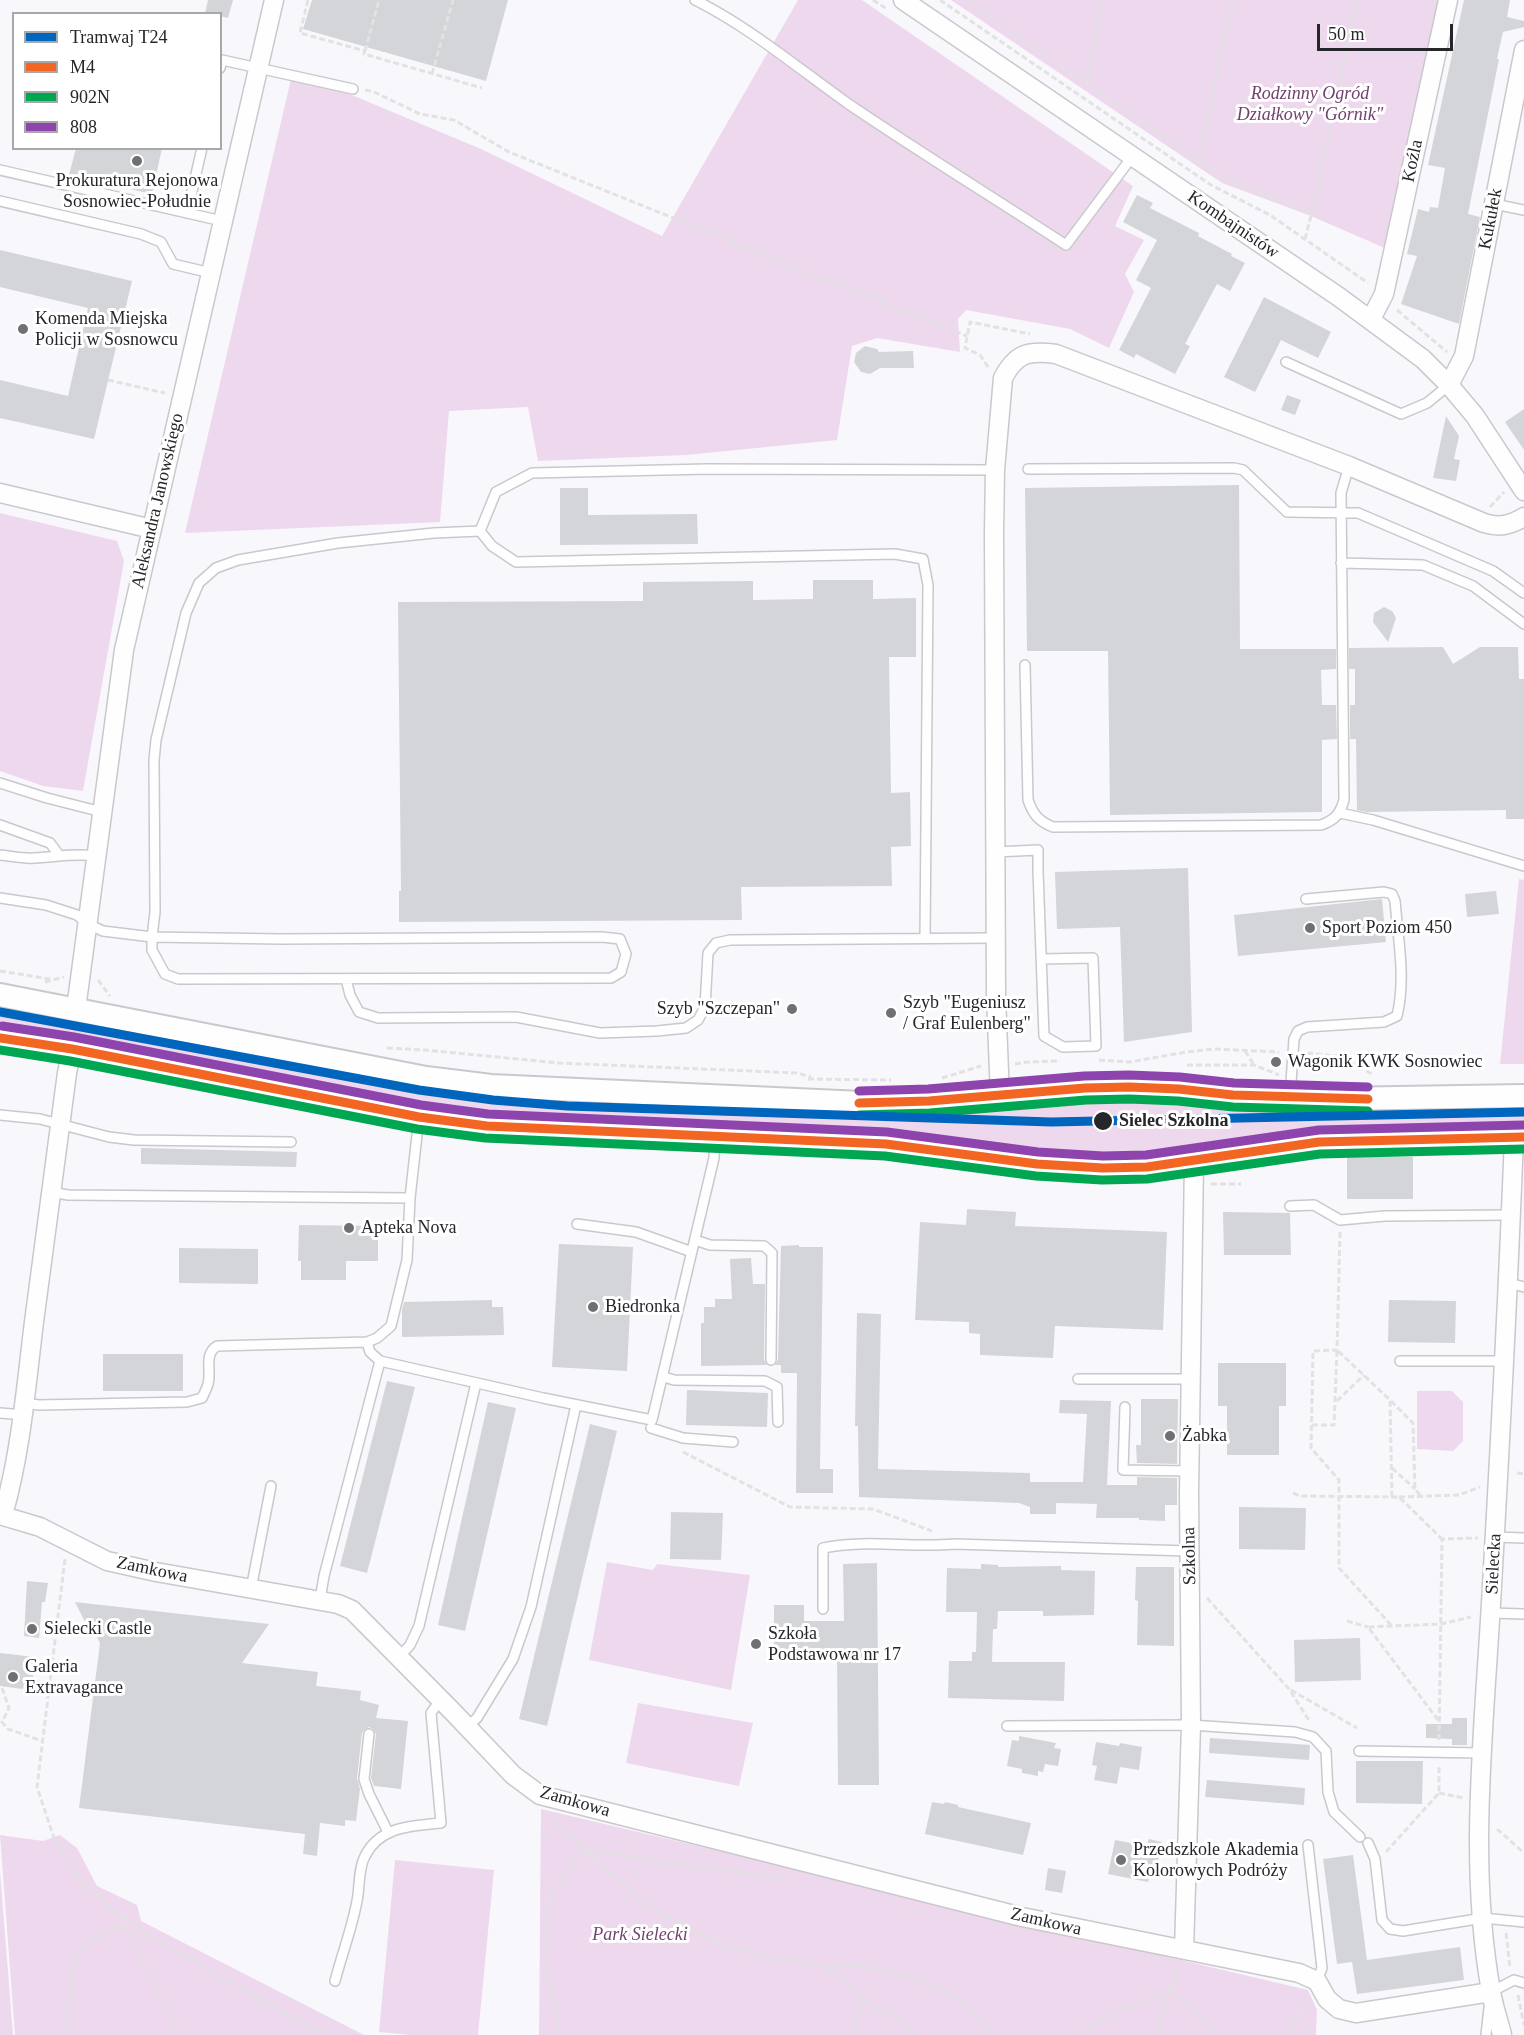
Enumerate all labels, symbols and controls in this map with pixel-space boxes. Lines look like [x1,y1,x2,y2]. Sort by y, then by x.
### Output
legend [12,12,222,150]
scale bar [1320,12,1456,50]
text: 50 m [1328,24,1365,44]
text: Tramwaj T24 [70,27,168,47]
text: M4 [70,57,95,77]
park label: Rodzinny Ogród Działkowy "Górnik" [1237,83,1383,125]
text: 902N [70,87,110,107]
text: 808 [70,117,97,137]
street label: Koźla [1398,138,1428,184]
marker: Prokuratura Rejonowa Sosnowiec-Południe [130,154,144,168]
place label: Prokuratura Rejonowa Sosnowiec-Południe [56,170,218,213]
street label: Kombajnistów [1183,186,1283,264]
street label: Kukułek [1474,187,1508,251]
place label: Komenda Miejska Policji w Sosnowcu [35,308,178,350]
marker: Komenda Miejska Policji w Sosnowcu [16,322,30,336]
street label: Aleksandra Janowskiego [127,411,189,591]
place label: Sport Poziom 450 [1322,917,1452,939]
marker: Sport Poziom 450 [1303,921,1317,935]
place label: Szyb "Eugeniusz / Graf Eulenberg" [903,992,1031,1034]
place label: Szyb "Szczepan" [657,998,780,1020]
marker: Szyb "Szczepan" [785,1002,799,1016]
marker: Szyb "Eugeniusz / Graf Eulenberg" [884,1006,898,1020]
place label: Wagonik KWK Sosnowiec [1288,1051,1483,1073]
marker: Wagonik KWK Sosnowiec [1269,1055,1283,1069]
marker: Sielec Szkolna [1092,1110,1114,1132]
place label: Sielec Szkolna [1119,1110,1229,1132]
place label: Apteka Nova [361,1217,456,1239]
marker: Apteka Nova [342,1221,356,1235]
place label: Biedronka [605,1296,680,1318]
marker: Biedronka [586,1300,600,1314]
place label: Żabka [1182,1425,1227,1447]
marker: Żabka [1163,1429,1177,1443]
street label: Szkolna [1179,1527,1201,1585]
street label: Sielecka [1482,1533,1506,1595]
street label: Zamkowa [115,1552,189,1588]
place label: Sielecki Castle [44,1618,151,1640]
marker: Sielecki Castle [25,1622,39,1636]
place label: Szkoła Podstawowa nr 17 [768,1623,901,1666]
marker: Szkoła Podstawowa nr 17 [749,1637,763,1651]
place label: Galeria Extravagance [25,1656,123,1698]
marker: Galeria Extravagance [6,1670,20,1684]
street label: Zamkowa [537,1782,613,1822]
place label: Przedszkole Akademia Kolorowych Podróży [1133,1839,1298,1882]
marker: Przedszkole Akademia Kolorowych Podróży [1114,1853,1128,1867]
street label: Zamkowa [1009,1903,1083,1941]
park label: Park Sielecki [592,1924,688,1946]

